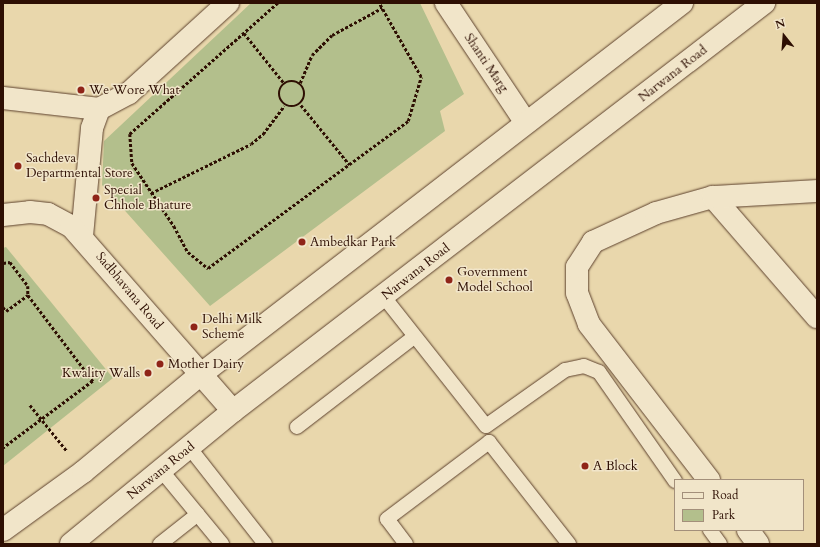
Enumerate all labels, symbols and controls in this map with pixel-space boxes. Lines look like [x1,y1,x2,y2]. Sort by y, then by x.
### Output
text: N [774,15,787,33]
north arrow [764,16,804,56]
street label: Shanti Marg [461,31,511,95]
street label: Narwana Road [636,42,710,106]
place label: We Wore What [89,82,179,98]
marker: We Wore What [76,85,86,95]
place label: Sachdeva Departmental Store [26,151,133,182]
marker: Sachdeva Departmental Store [13,161,23,171]
place label: Special Chhole Bhature [104,183,191,214]
marker: Special Chhole Bhature [91,193,101,203]
place label: Ambedkar Park [310,234,396,250]
marker: Ambedkar Park [297,237,307,247]
street label: Narwana Road [379,240,453,304]
street label: Sadbhavana Road [92,249,166,333]
place label: Government Model School [457,265,533,296]
marker: Government Model School [444,275,454,285]
place label: Delhi Milk Scheme [202,312,262,343]
marker: Delhi Milk Scheme [189,322,199,332]
place label: Mother Dairy [168,356,244,372]
marker: Mother Dairy [155,359,165,369]
place label: Kwality Walls [62,365,140,381]
marker: Kwality Walls [143,368,153,378]
street label: Narwana Road [124,439,198,503]
place label: A Block [593,458,638,474]
marker: A Block [580,461,590,471]
legend [674,479,804,531]
text: Road [712,487,738,503]
text: Park [712,507,735,523]

